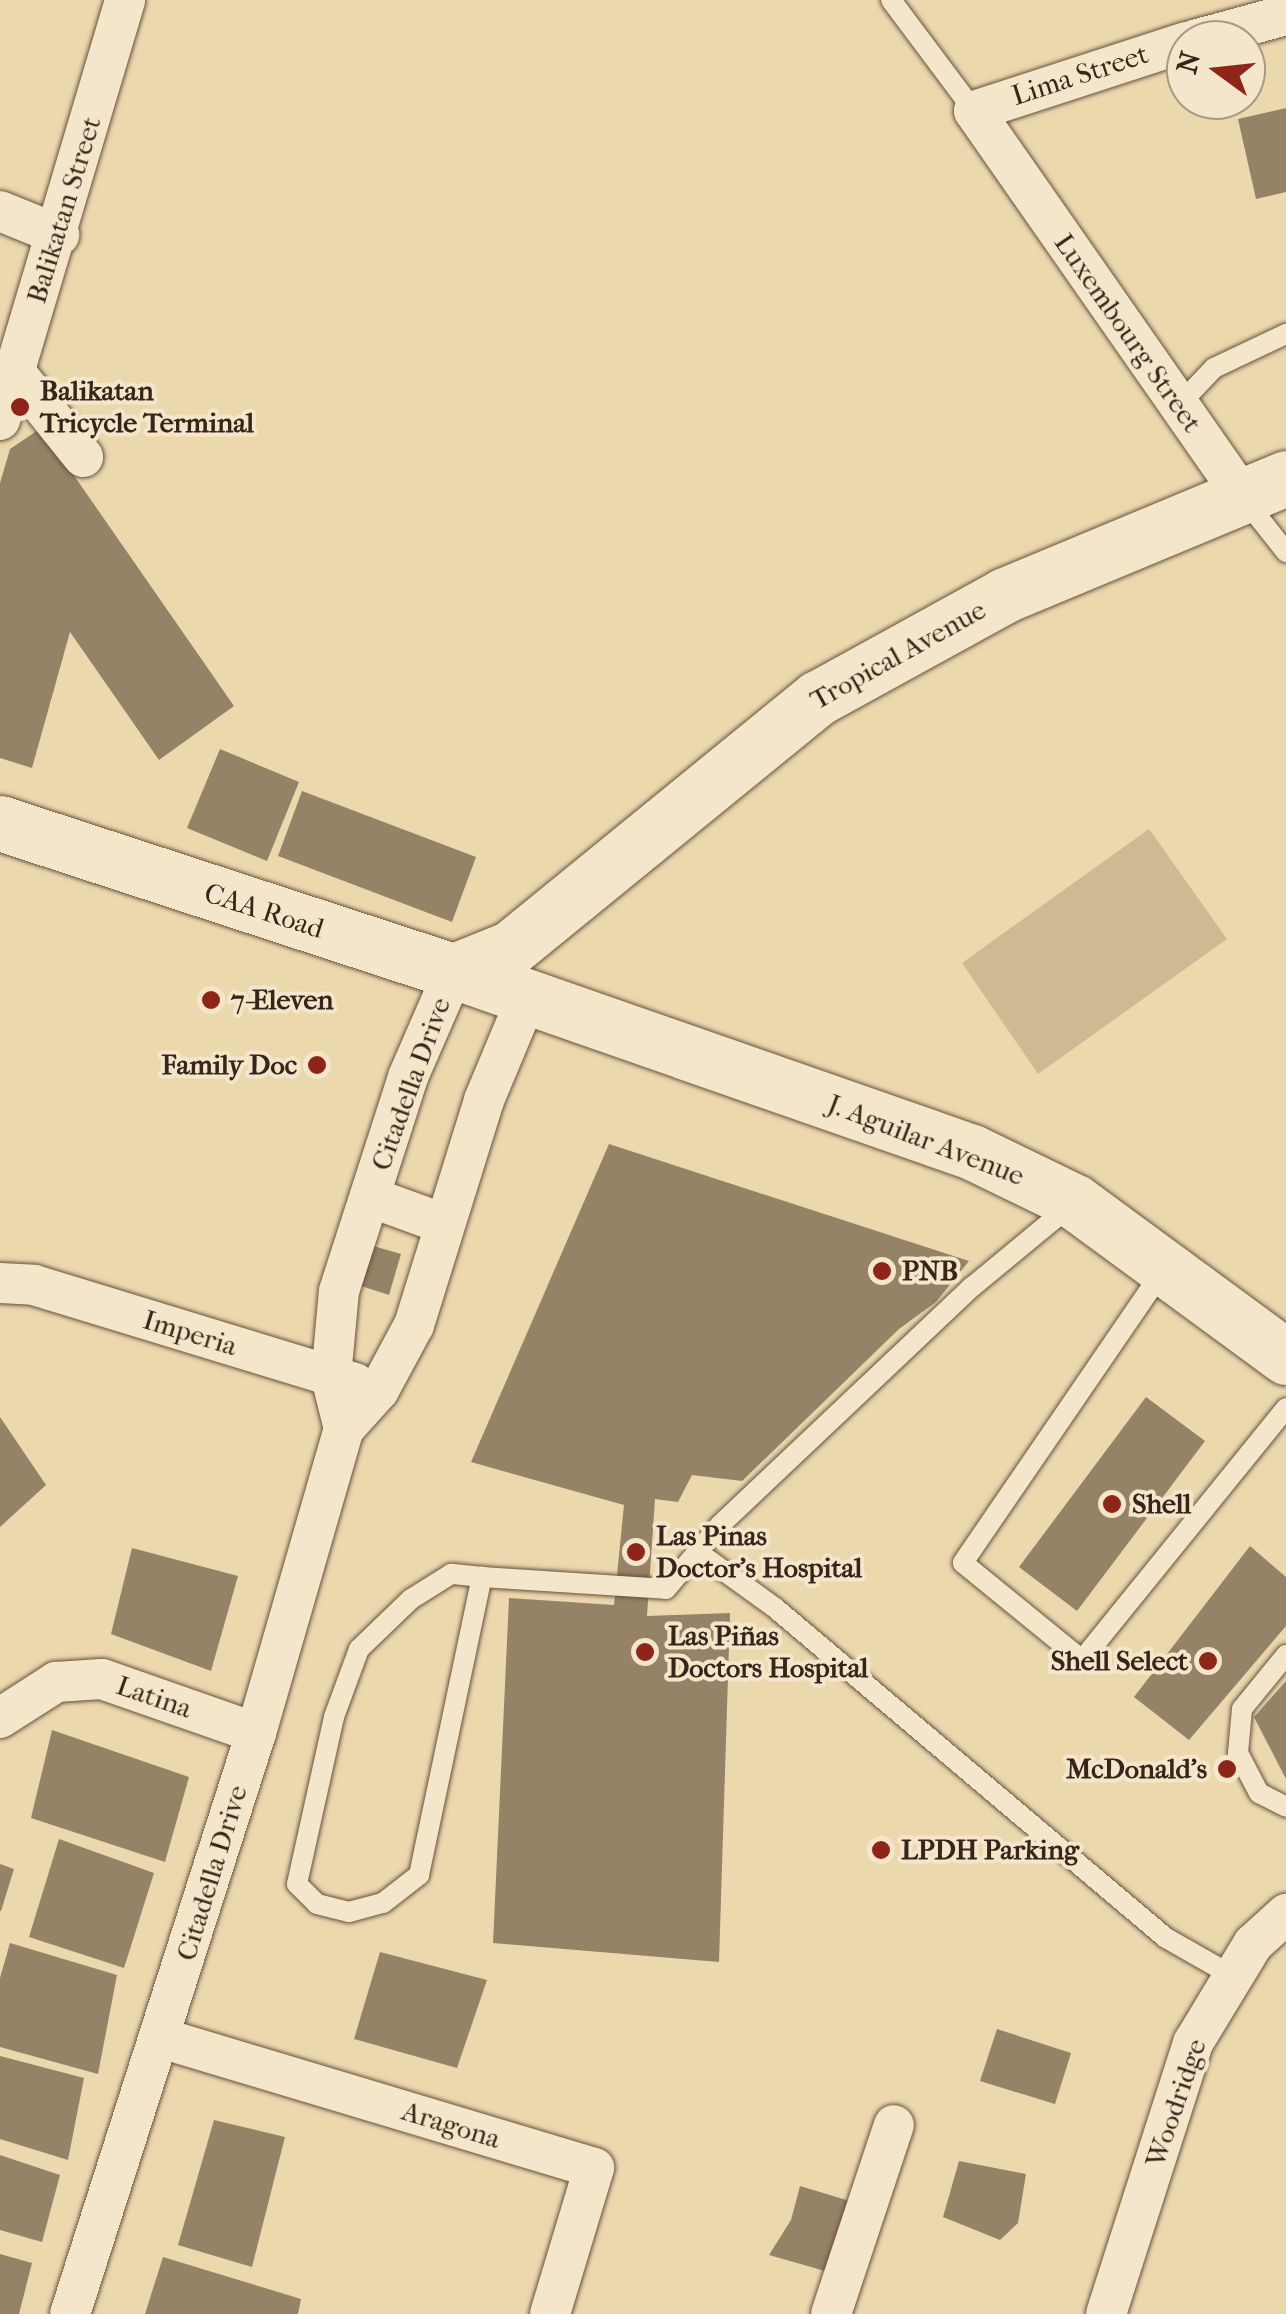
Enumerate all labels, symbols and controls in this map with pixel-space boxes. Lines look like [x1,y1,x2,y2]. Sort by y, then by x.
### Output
north arrow [1166,20,1266,120]
street label: Lima Street [1008,37,1152,113]
text: N [1170,48,1207,77]
street label: Balikatan Street [20,113,108,307]
street label: Luxembourg Street [1047,227,1209,439]
place label: Balikatan Tricycle Terminal [40,374,254,440]
marker: Balikatan Tricycle Terminal [9,396,31,418]
street label: Tropical Avenue [804,593,992,717]
street label: CAA Road [200,876,328,946]
place label: 7-Eleven [231,983,334,1017]
marker: 7-Eleven [200,989,222,1011]
street label: Citadella Drive [364,993,458,1175]
place label: Family Doc [162,1048,297,1082]
marker: Family Doc [306,1054,328,1076]
street label: J. Aguilar Avenue [823,1087,1029,1193]
place label: PNB [902,1254,958,1288]
marker: PNB [871,1260,893,1282]
street label: Imperia [139,1303,241,1363]
place label: Shell [1132,1487,1191,1521]
marker: Shell [1101,1493,1123,1515]
place label: Las Pinas Doctor's Hospital [656,1519,862,1585]
marker: Las Pinas Doctor's Hospital [625,1541,647,1563]
place label: Las Piñas Doctors Hospital [668,1619,868,1685]
marker: Las Piñas Doctors Hospital [632,1639,658,1665]
place label: Shell Select [1051,1644,1188,1678]
marker: Shell Select [1197,1650,1219,1672]
street label: Latina [112,1669,196,1725]
place label: McDonald's [1066,1752,1207,1786]
marker: McDonald's [1216,1758,1238,1780]
street label: Citadella Drive [169,1781,255,1965]
place label: LPDH Parking [901,1833,1079,1867]
marker: LPDH Parking [870,1839,892,1861]
street label: Woodridge [1138,2035,1214,2171]
street label: Aragona [398,2094,504,2156]

